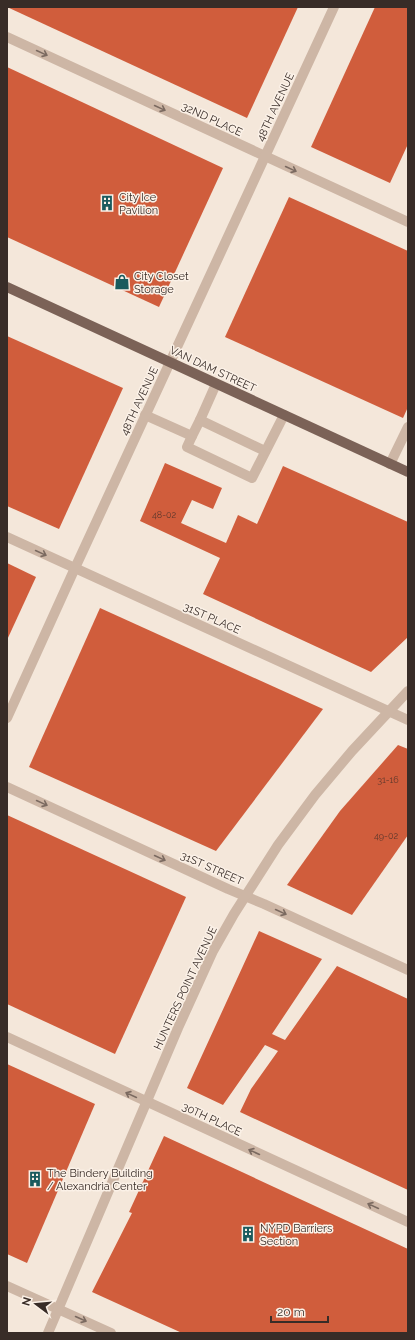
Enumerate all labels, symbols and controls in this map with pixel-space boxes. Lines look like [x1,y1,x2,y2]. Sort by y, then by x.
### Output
one-way arrow [36,50,48,57]
street label: 48TH AVENUE [254,71,297,144]
street label: 32ND PLACE [179,100,244,139]
one-way arrow [154,105,166,112]
one-way arrow [284,166,296,173]
place label: City Ice Pavilion [119,191,158,217]
building icon: City Ice Pavilion [98,194,116,212]
place label: City Closet Storage [134,270,189,296]
shop icon: City Closet Storage [113,273,131,291]
street label: VAN DAM STREET [168,344,258,395]
street label: 48TH AVENUE [118,365,161,438]
house number: 48-02 [152,510,176,520]
one-way arrow [34,550,46,557]
street label: 31ST PLACE [181,600,243,637]
house number: 31-16 [377,775,399,785]
one-way arrow [36,800,48,807]
house number: 49-02 [374,831,398,841]
street label: 31ST STREET [178,849,245,888]
one-way arrow [154,855,166,862]
one-way arrow [274,909,286,916]
street label: HUNTERS POINT AVENUE [151,924,220,1052]
one-way arrow [125,1091,137,1098]
street label: 30TH PLACE [180,1100,244,1139]
one-way arrow [249,1148,261,1155]
place label: The Bindery Building / Alexandria Center [47,1167,153,1193]
building icon: The Bindery Building / Alexandria Center [26,1170,44,1188]
one-way arrow [367,1202,379,1209]
place label: NYPD Barriers Section [260,1222,332,1248]
building icon: NYPD Barriers Section [239,1225,257,1243]
north arrow [16,1284,56,1324]
text: N [19,1296,34,1307]
scale bar [271,1298,328,1324]
text: 20 m [277,1305,305,1319]
one-way arrow [74,1316,86,1323]

